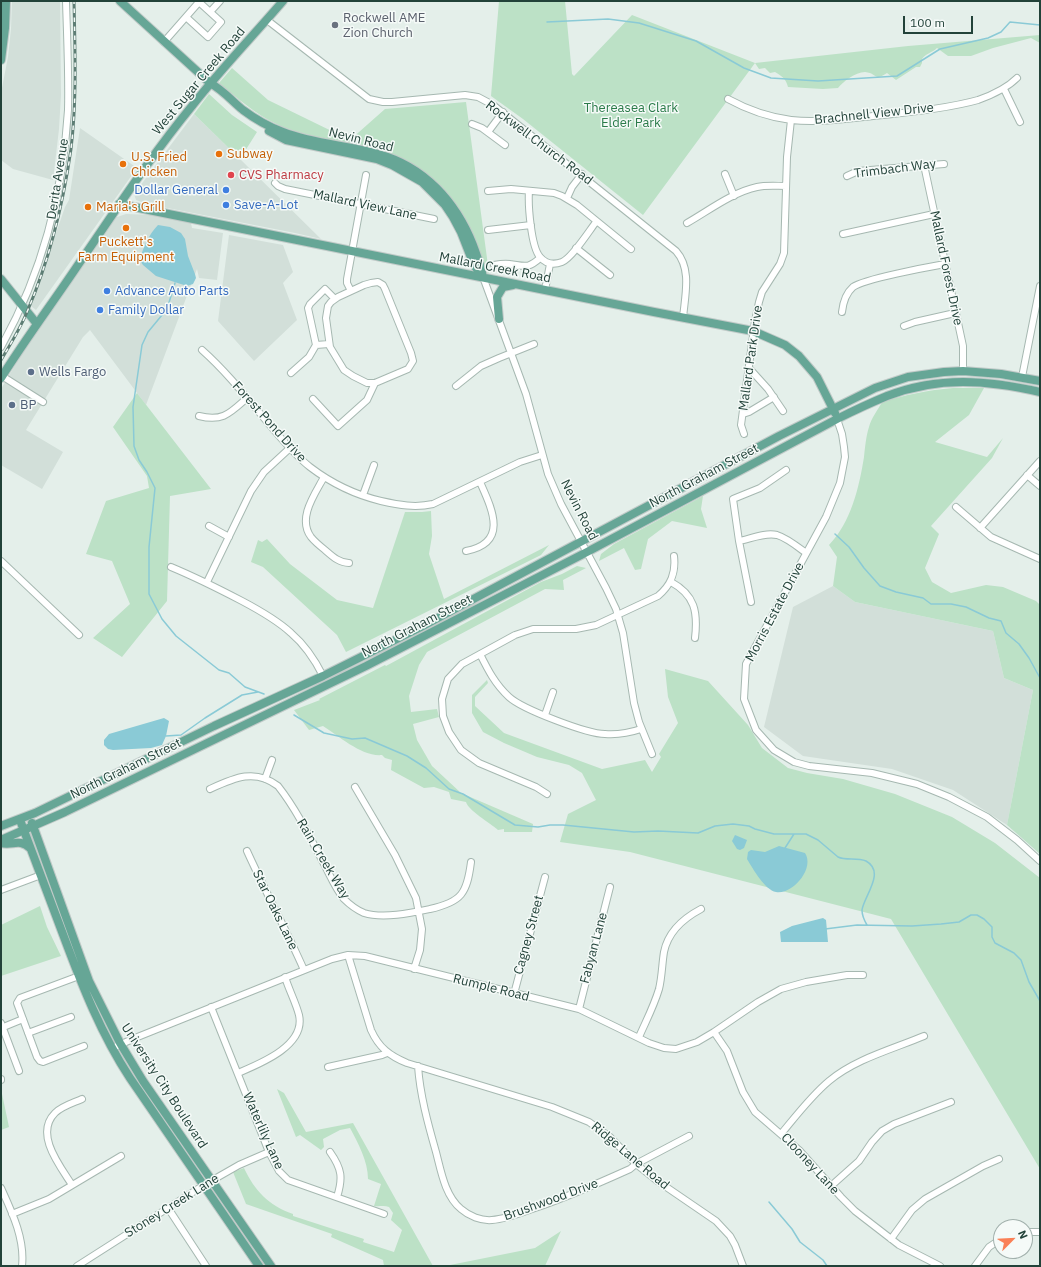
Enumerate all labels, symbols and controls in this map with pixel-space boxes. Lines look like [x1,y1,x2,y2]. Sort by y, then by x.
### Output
scale bar [905,8,975,34]
place label: Rockwell AME Zion Church [343,10,425,41]
text: 100 m [910,15,945,30]
marker: Rockwell AME Zion Church [330,20,340,30]
street label: West Sugar Creek Road [149,24,249,138]
street label: Rockwell Church Road [482,98,596,188]
park label: Thereasea Clark Elder Park [584,100,678,131]
street label: Brachnell View Drive [813,100,935,128]
street label: Nevin Road [327,124,395,156]
street label: Derita Avenue [44,137,72,221]
place label: Subway [227,146,273,162]
place label: U.S. Fried Chicken [131,149,187,180]
marker: Subway [214,149,224,159]
street label: Trimbach Way [853,156,937,182]
marker: U.S. Fried Chicken [118,159,128,169]
place label: CVS Pharmacy [239,167,324,183]
marker: CVS Pharmacy [226,170,236,180]
place label: Dollar General [134,182,218,198]
marker: Dollar General [221,185,231,195]
street label: Mallard View Lane [312,186,418,224]
place label: Save-A-Lot [234,197,298,213]
place label: Maria's Grill [96,199,165,215]
marker: Save-A-Lot [221,200,231,210]
marker: Maria's Grill [83,202,93,212]
street label: Mallard Forest Drive [926,209,966,327]
marker: Puckett's Farm Equipment [121,223,131,233]
place label: Puckett's Farm Equipment [78,234,174,265]
street label: Mallard Creek Road [438,250,552,286]
place label: Advance Auto Parts [115,283,229,299]
marker: Advance Auto Parts [102,286,112,296]
place label: Family Dollar [108,302,184,318]
street label: Mallard Park Drive [736,304,766,412]
marker: Family Dollar [95,305,105,315]
place label: Wells Fargo [39,364,106,380]
marker: Wells Fargo [26,367,36,377]
street label: Forest Pond Drive [229,379,309,465]
place label: BP [20,397,36,413]
marker: BP [7,400,17,410]
street label: North Graham Street [647,441,761,511]
street label: Nevin Road [557,477,601,543]
street label: Morris Estate Drive [742,560,808,664]
street label: North Graham Street [359,591,475,661]
street label: North Graham Street [68,735,184,803]
street label: Rain Creek Way [293,816,353,902]
street label: Star Oaks Lane [249,867,301,953]
street label: Cagney Street [511,894,547,976]
street label: Fabyan Lane [577,911,611,985]
street label: Rumple Road [451,971,531,1005]
street label: University City Boulevard [118,1021,210,1151]
street label: Waterlily Lane [239,1090,287,1172]
street label: Ridge Lane Road [588,1119,672,1193]
street label: Clooney Lane [778,1130,842,1198]
street label: Stoney Creek Lane [122,1171,222,1241]
street label: Brushwood Drive [502,1176,600,1224]
north arrow [993,1219,1033,1259]
text: N [1015,1228,1031,1241]

